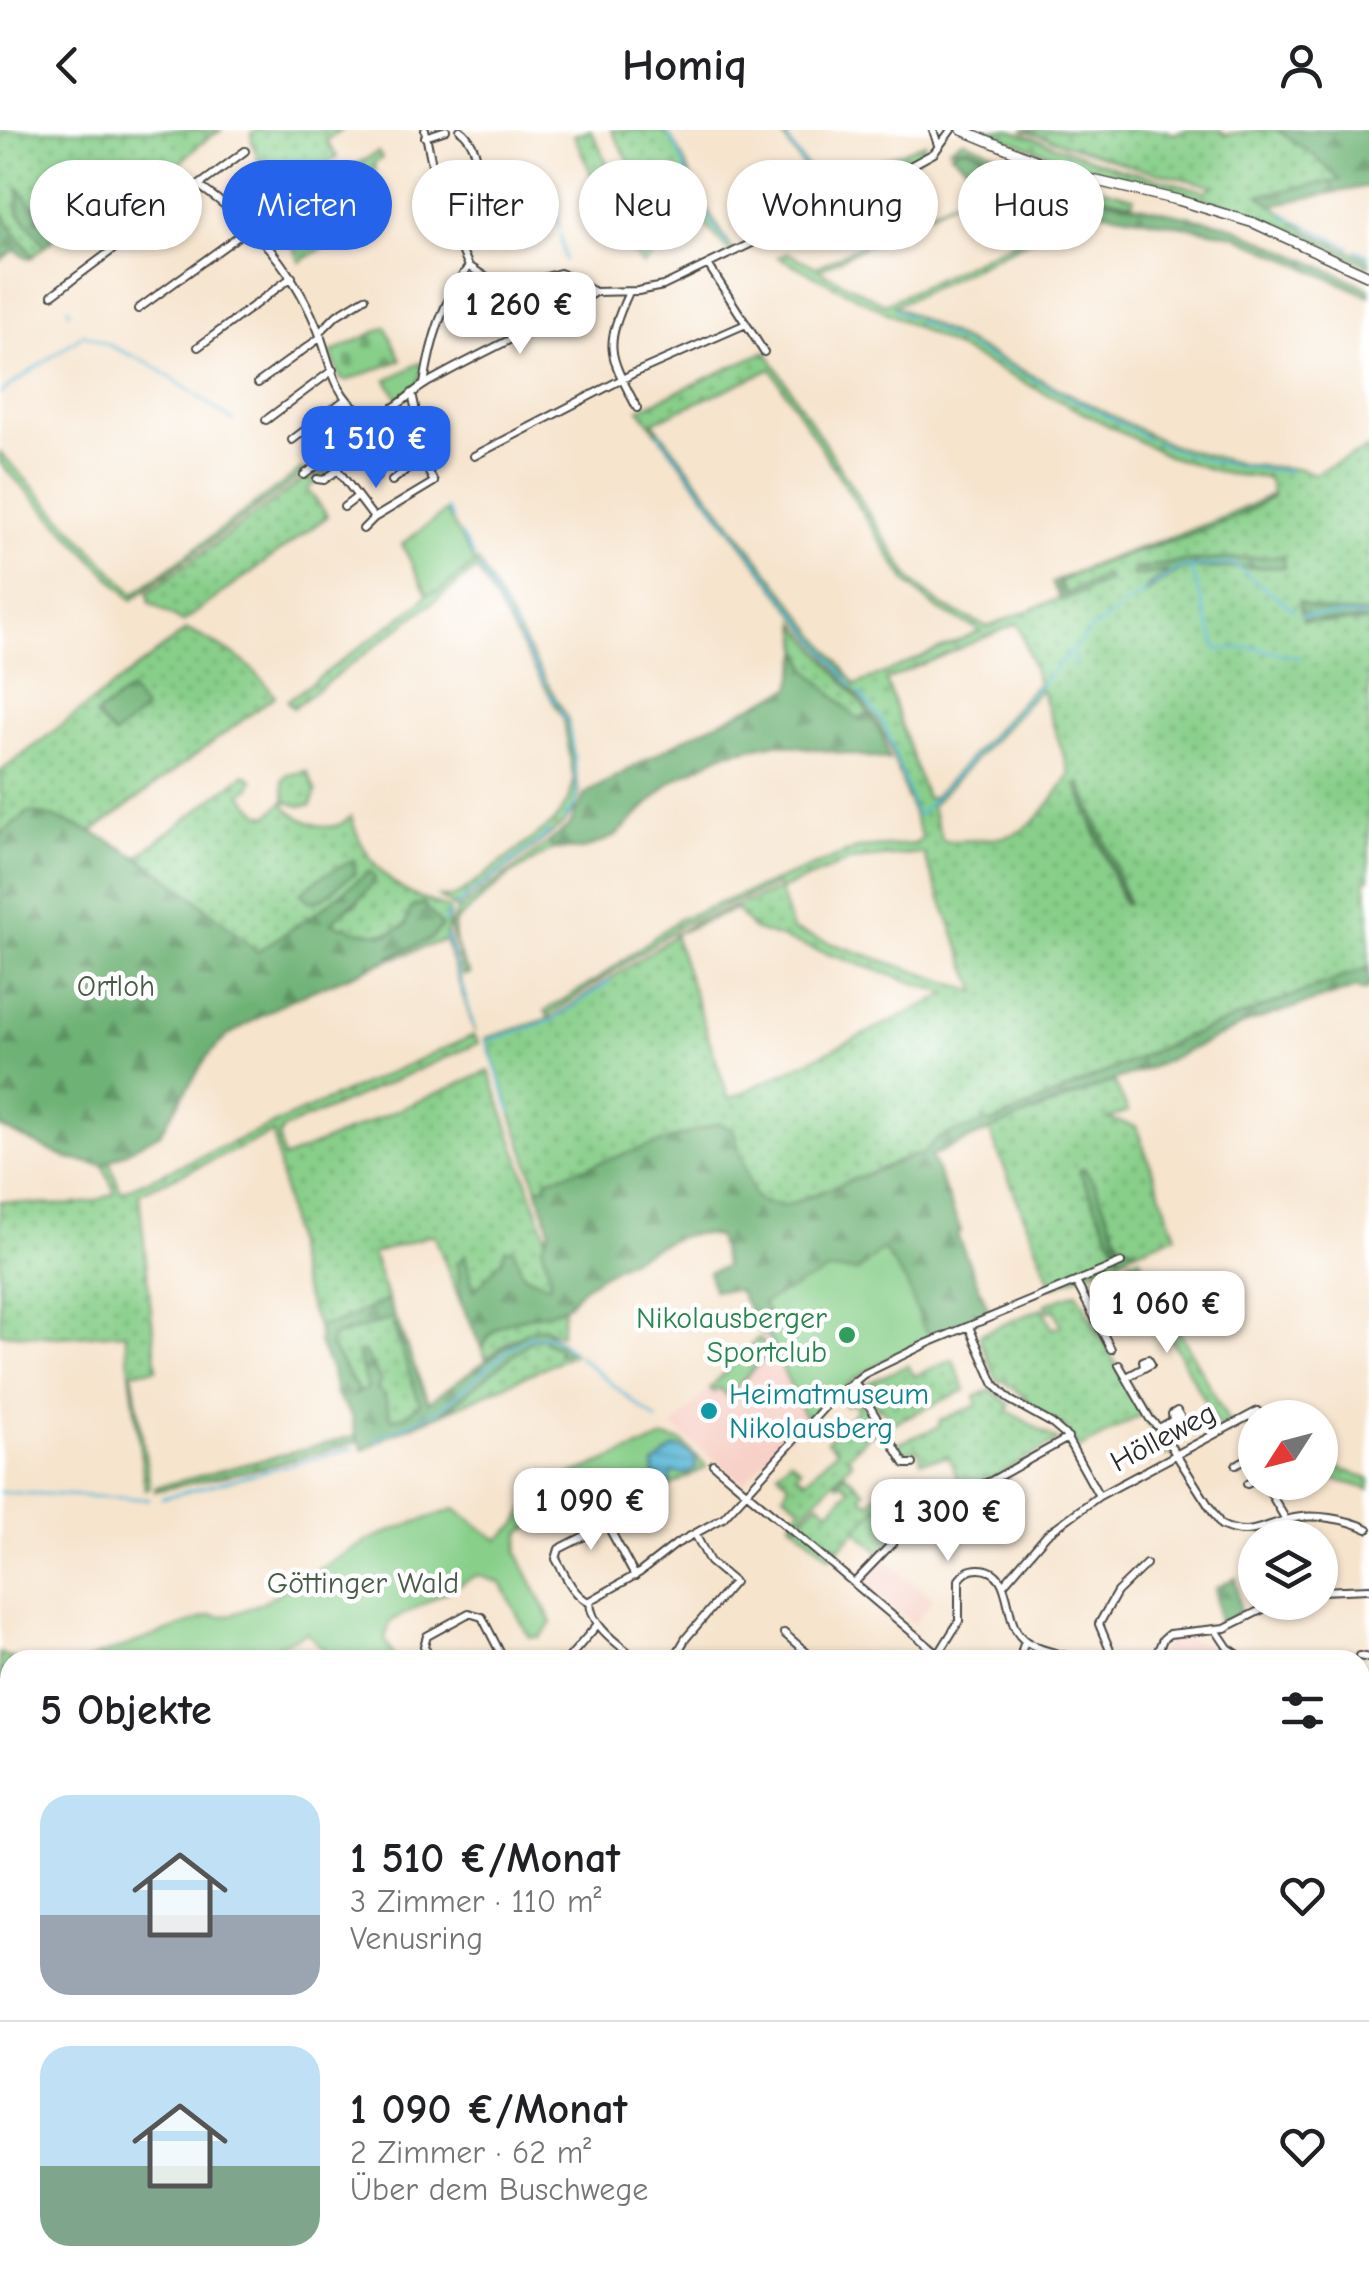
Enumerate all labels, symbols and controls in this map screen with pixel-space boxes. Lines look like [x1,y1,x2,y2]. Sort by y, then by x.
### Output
icon: back [40,38,95,93]
icon: person [1274,38,1329,93]
text: Homiq [622,39,747,91]
chip: Kaufen [30,160,202,250]
chip: Mieten [222,160,392,250]
chip: Filter [412,160,559,250]
chip: Neu [579,160,707,250]
chip: Wohnung [727,160,938,250]
chip: Haus [958,160,1104,250]
pin: 1 260 € [428,272,612,357]
text: 1 260 € [466,286,574,323]
pin: 1 510 € [284,406,468,491]
text: 1 510 € [323,420,429,457]
park label: Ortloh [77,969,155,1004]
pin: 1 060 € [1075,1271,1259,1356]
text: 1 060 € [1112,1285,1222,1322]
place label: Nikolausberger Sportclub [636,1301,827,1370]
marker: Nikolausberger Sportclub [836,1324,858,1346]
place label: Heimatmuseum Nikolausberg [729,1377,929,1446]
street label: Hölleweg [1105,1395,1222,1480]
marker: Heimatmuseum Nikolausberg [698,1400,720,1422]
north arrow [1238,1400,1338,1500]
map controls [1238,1400,1338,1620]
pin: 1 090 € [499,1468,683,1553]
pin: 1 300 € [856,1479,1040,1564]
text: 1 090 € [536,1482,646,1519]
text: 1 300 € [893,1493,1003,1530]
button: layers [1238,1520,1338,1620]
park label: Göttinger Wald [267,1566,459,1601]
icon: filters [1275,1683,1330,1738]
text: 5 Objekte [40,1686,212,1735]
text: 1 510 €/Monat [350,1834,620,1883]
icon: home [120,1835,240,1955]
icon: heart [1275,1868,1330,1923]
text: 3 Zimmer · 110 m² [350,1883,601,1920]
text: Venusring [350,1920,483,1957]
text: 1 090 €/Monat [350,2085,627,2134]
icon: home [120,2086,240,2206]
icon: heart [1275,2119,1330,2174]
text: 2 Zimmer · 62 m² [350,2134,591,2171]
text: Über dem Buschwege [350,2171,648,2208]

